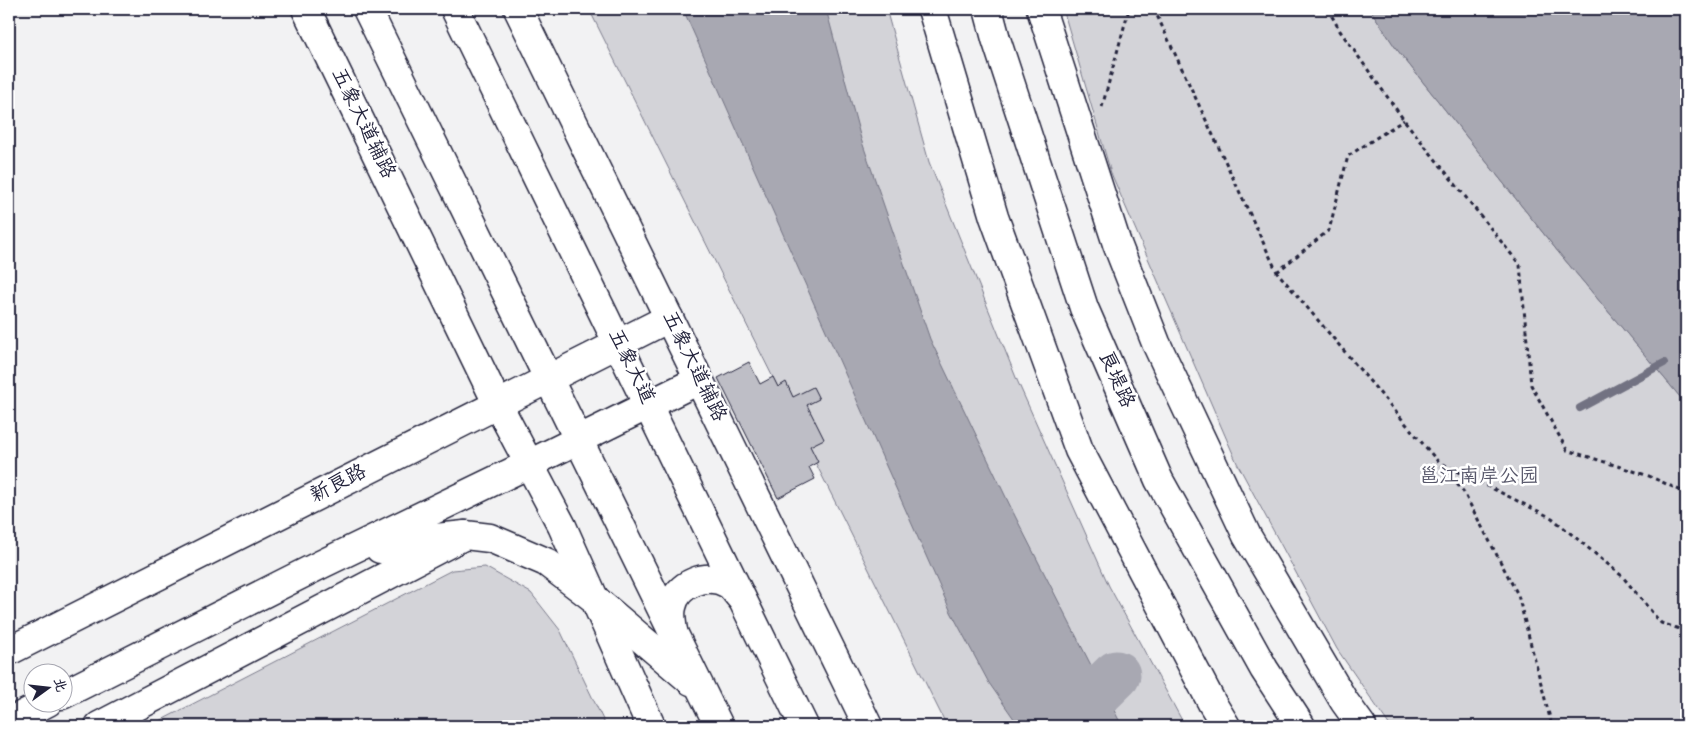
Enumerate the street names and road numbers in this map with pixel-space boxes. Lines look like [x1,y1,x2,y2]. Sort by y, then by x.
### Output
street label: 五象大道辅路 [323,64,401,185]
street label: 五象大道辅路 [654,307,732,428]
street label: 五象大道 [600,325,660,409]
street label: 良堤路 [1090,347,1140,414]
street label: 新良路 [306,458,373,511]

